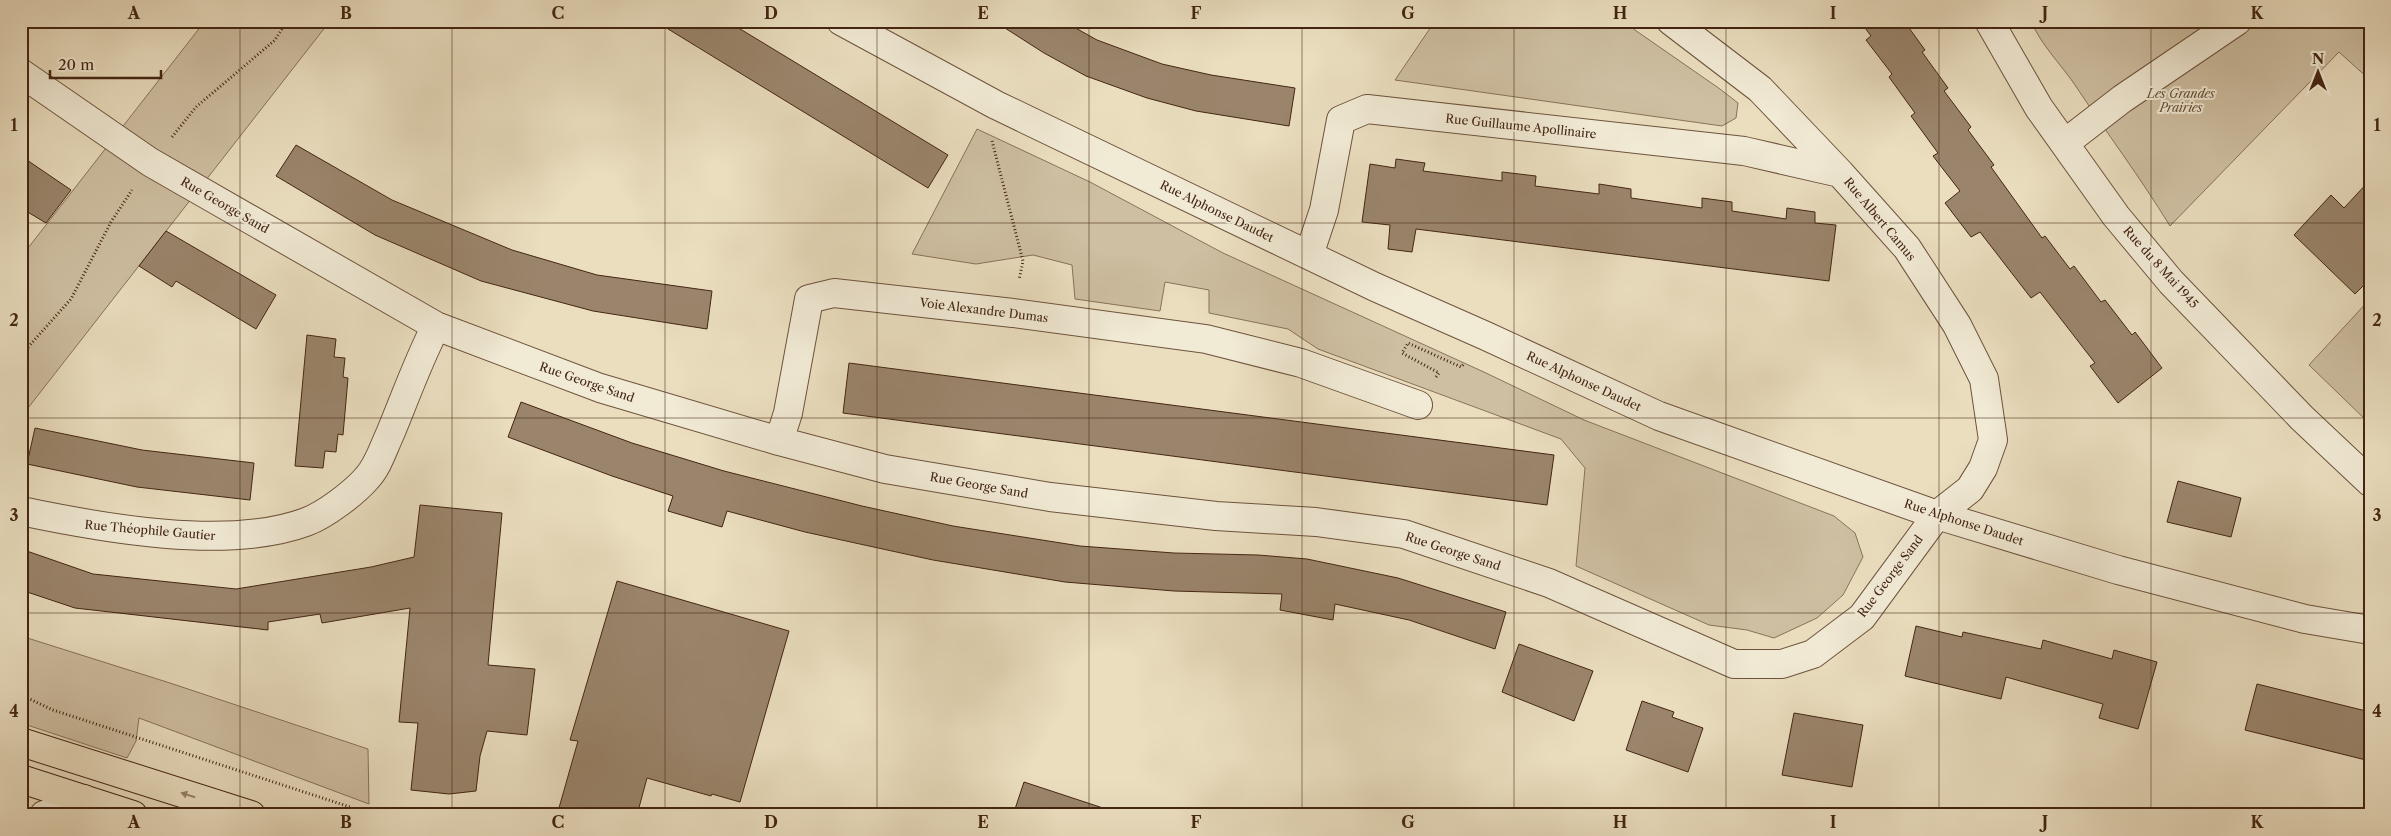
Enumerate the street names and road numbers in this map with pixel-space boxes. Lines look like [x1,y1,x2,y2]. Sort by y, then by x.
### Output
street label: Rue Guillaume Apollinaire [1445,111,1598,141]
street label: Rue George Sand [178,174,272,237]
street label: Rue Albert Camus [1841,174,1919,264]
street label: Rue Alphonse Daudet [1158,177,1277,245]
street label: Rue du 8 Mai 1945 [2120,223,2202,311]
street label: Voie Alexandre Dumas [918,295,1049,325]
street label: Rue Alphonse Daudet [1524,348,1644,414]
street label: Rue George Sand [538,359,637,405]
street label: Rue George Sand [929,469,1030,501]
street label: Rue Alphonse Daudet [1902,496,2026,549]
street label: Rue Théophile Gautier [84,517,216,543]
street label: Rue George Sand [1403,529,1503,574]
street label: Rue George Sand [1854,531,1926,620]

